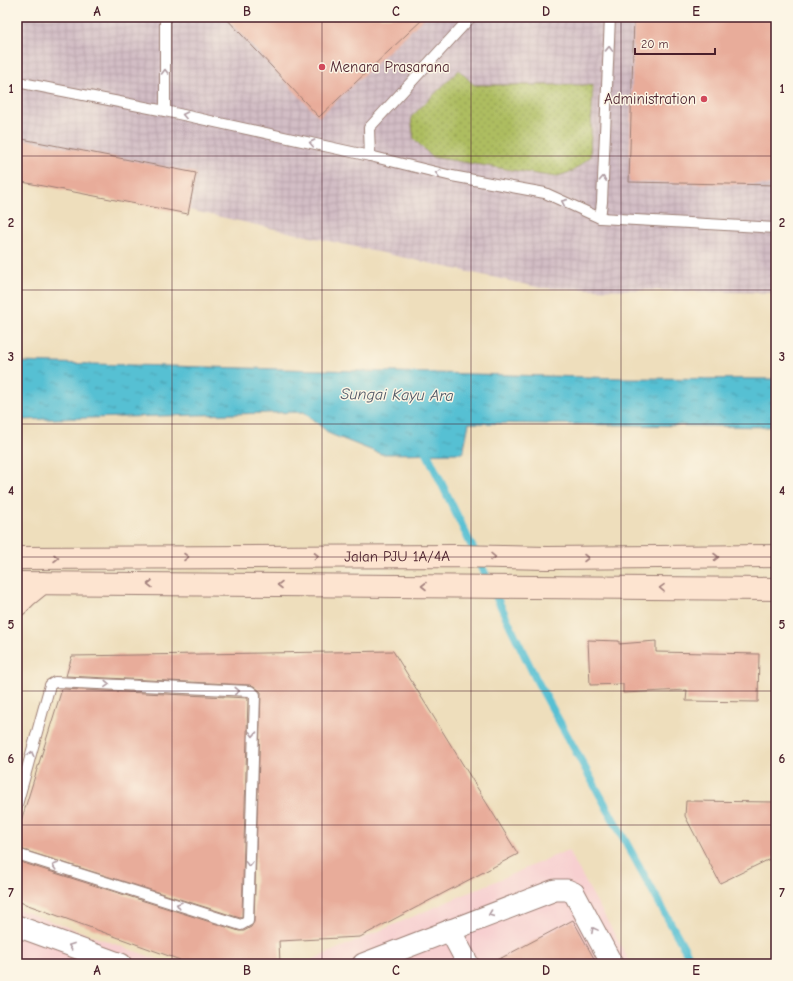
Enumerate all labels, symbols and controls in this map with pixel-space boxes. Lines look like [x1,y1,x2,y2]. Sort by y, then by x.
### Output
text: A [93,4,101,19]
text: B [243,4,251,19]
text: C [392,4,400,19]
text: D [542,4,550,19]
text: E [692,4,700,19]
scale bar [635,30,715,56]
text: 20 m [641,37,669,51]
one-way arrow [605,46,613,52]
place label: Menara Prasarana [330,58,450,76]
marker: Menara Prasarana [317,62,327,72]
one-way arrow [161,69,169,75]
text: 1 [8,81,14,96]
text: 1 [779,81,785,96]
place label: Administration [604,90,696,108]
marker: Administration [699,94,709,104]
one-way arrow [182,111,188,119]
one-way arrow [309,139,315,147]
one-way arrow [435,169,442,178]
one-way arrow [599,176,608,182]
one-way arrow [561,199,569,207]
text: 2 [8,215,14,230]
text: 2 [779,215,785,230]
text: 3 [8,349,14,364]
text: 3 [779,349,785,364]
water label: Sungai Kayu Ara [340,385,454,405]
text: 4 [8,483,14,498]
text: 4 [779,483,785,498]
street label: Jalan PJU 1A/4A [344,547,450,566]
one-way arrow [313,552,319,560]
one-way arrow [490,552,496,561]
one-way arrow [183,553,189,561]
one-way arrow [713,553,719,561]
one-way arrow [53,554,59,562]
one-way arrow [583,554,589,562]
one-way arrow [147,580,153,588]
one-way arrow [277,581,283,589]
one-way arrow [421,582,427,590]
one-way arrow [659,584,665,592]
text: 5 [8,617,15,632]
text: 5 [779,617,786,632]
one-way arrow [104,680,110,689]
one-way arrow [234,686,240,695]
one-way arrow [249,731,258,737]
text: 6 [8,751,15,766]
one-way arrow [26,751,35,758]
text: 6 [779,751,786,766]
one-way arrow [245,861,254,867]
one-way arrow [52,862,59,871]
text: 7 [8,885,14,900]
text: 7 [779,885,785,900]
one-way arrow [176,901,183,910]
one-way arrow [487,910,494,918]
one-way arrow [591,926,598,934]
one-way arrow [68,942,75,951]
text: A [93,963,101,978]
text: B [243,963,251,978]
text: C [392,963,400,978]
text: D [542,963,550,978]
text: E [692,963,700,978]

